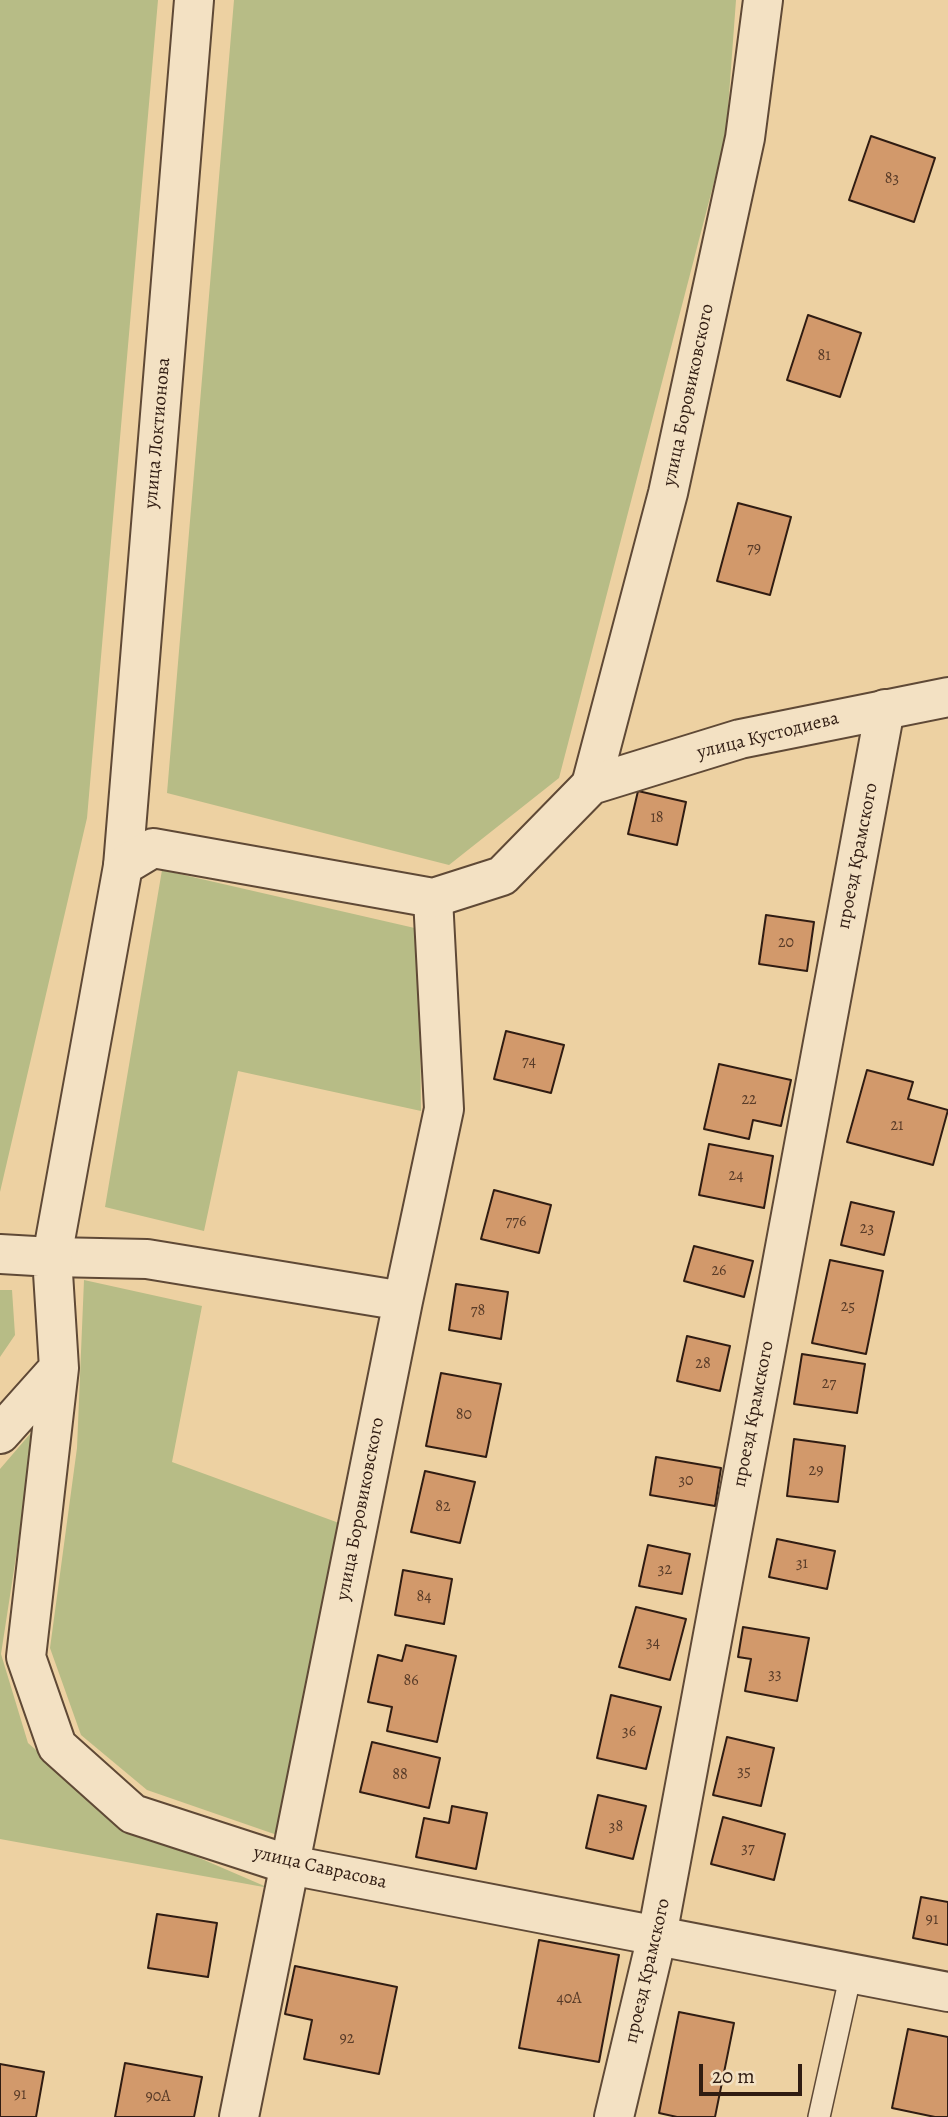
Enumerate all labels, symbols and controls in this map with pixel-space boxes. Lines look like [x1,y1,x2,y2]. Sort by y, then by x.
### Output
house number: 83 [885,169,899,189]
street label: улица Боровиковского [659,302,719,488]
house number: 81 [817,346,831,366]
street label: улица Локтионова [140,357,176,509]
house number: 79 [747,539,761,559]
street label: улица Кустодиева [695,707,841,765]
street label: проезд Крамского [833,781,883,931]
house number: 18 [650,808,664,828]
house number: 20 [778,933,794,953]
house number: 74 [522,1052,536,1072]
house number: 22 [741,1090,757,1110]
house number: 21 [890,1116,904,1136]
house number: 24 [729,1166,743,1186]
house number: 776 [506,1212,526,1232]
house number: 23 [860,1219,874,1239]
house number: 26 [712,1261,726,1281]
house number: 25 [841,1297,855,1317]
house number: 78 [471,1301,485,1321]
street label: проезд Крамского [729,1339,779,1489]
house number: 28 [695,1354,711,1374]
house number: 27 [822,1374,836,1394]
house number: 80 [456,1405,472,1425]
street label: улица Боровиковского [332,1416,390,1602]
house number: 29 [809,1461,823,1481]
house number: 30 [678,1471,694,1491]
house number: 82 [435,1497,451,1517]
house number: 31 [796,1554,808,1574]
house number: 32 [658,1560,672,1580]
house number: 84 [416,1587,432,1607]
house number: 34 [646,1633,660,1653]
house number: 33 [768,1665,782,1685]
house number: 86 [403,1671,419,1691]
house number: 36 [622,1722,636,1742]
house number: 35 [737,1762,751,1782]
house number: 88 [392,1765,408,1785]
house number: 38 [609,1817,623,1837]
house number: 37 [741,1839,755,1859]
street label: улица Саврасова [251,1842,389,1894]
street label: проезд Крамского [620,1896,676,2046]
house number: 91 [926,1910,938,1930]
house number: 40А [556,1989,582,2009]
house number: 92 [340,2029,354,2049]
scale bar [703,2050,806,2094]
text: 20 m [712,2062,755,2090]
house number: 91 [14,2085,26,2105]
house number: 90А [145,2087,171,2107]

